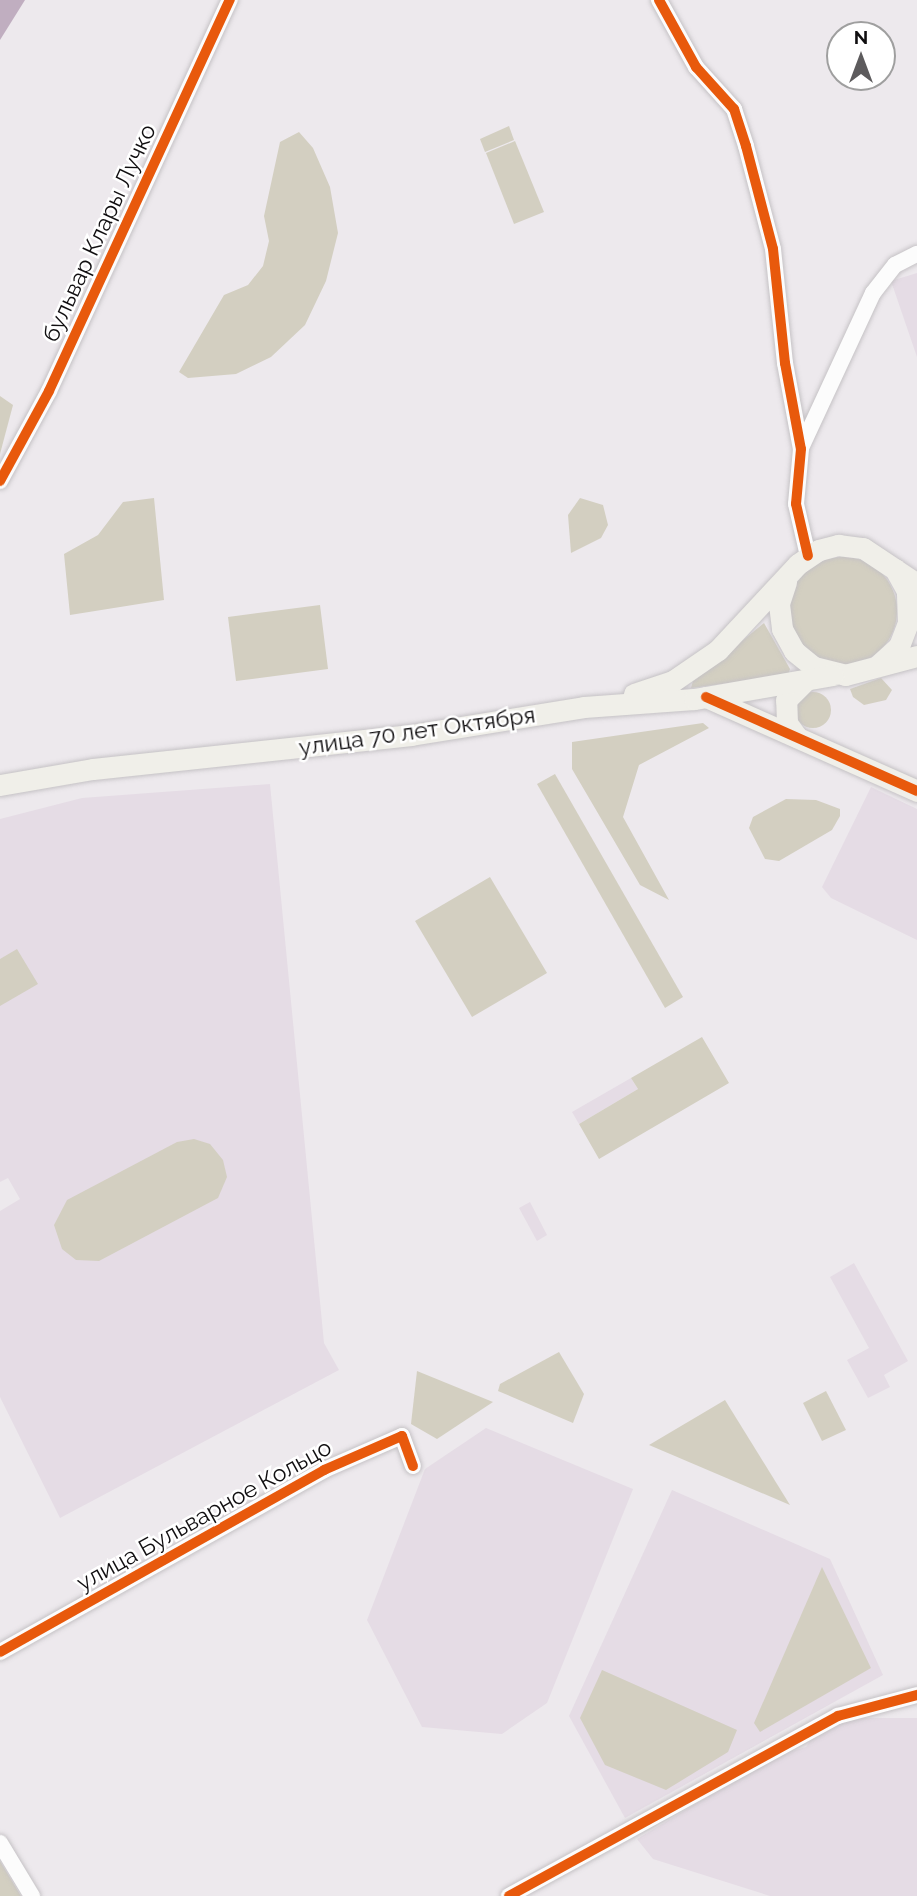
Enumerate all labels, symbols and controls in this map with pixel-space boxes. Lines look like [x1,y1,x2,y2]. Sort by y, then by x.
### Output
north arrow [826,21,896,91]
text: N [854,26,868,48]
street label: бульвар Клары Лучко [36,120,162,346]
street label: улица 70 лет Октября [297,701,537,761]
street label: улица Бульварное Кольцо [72,1433,336,1597]

